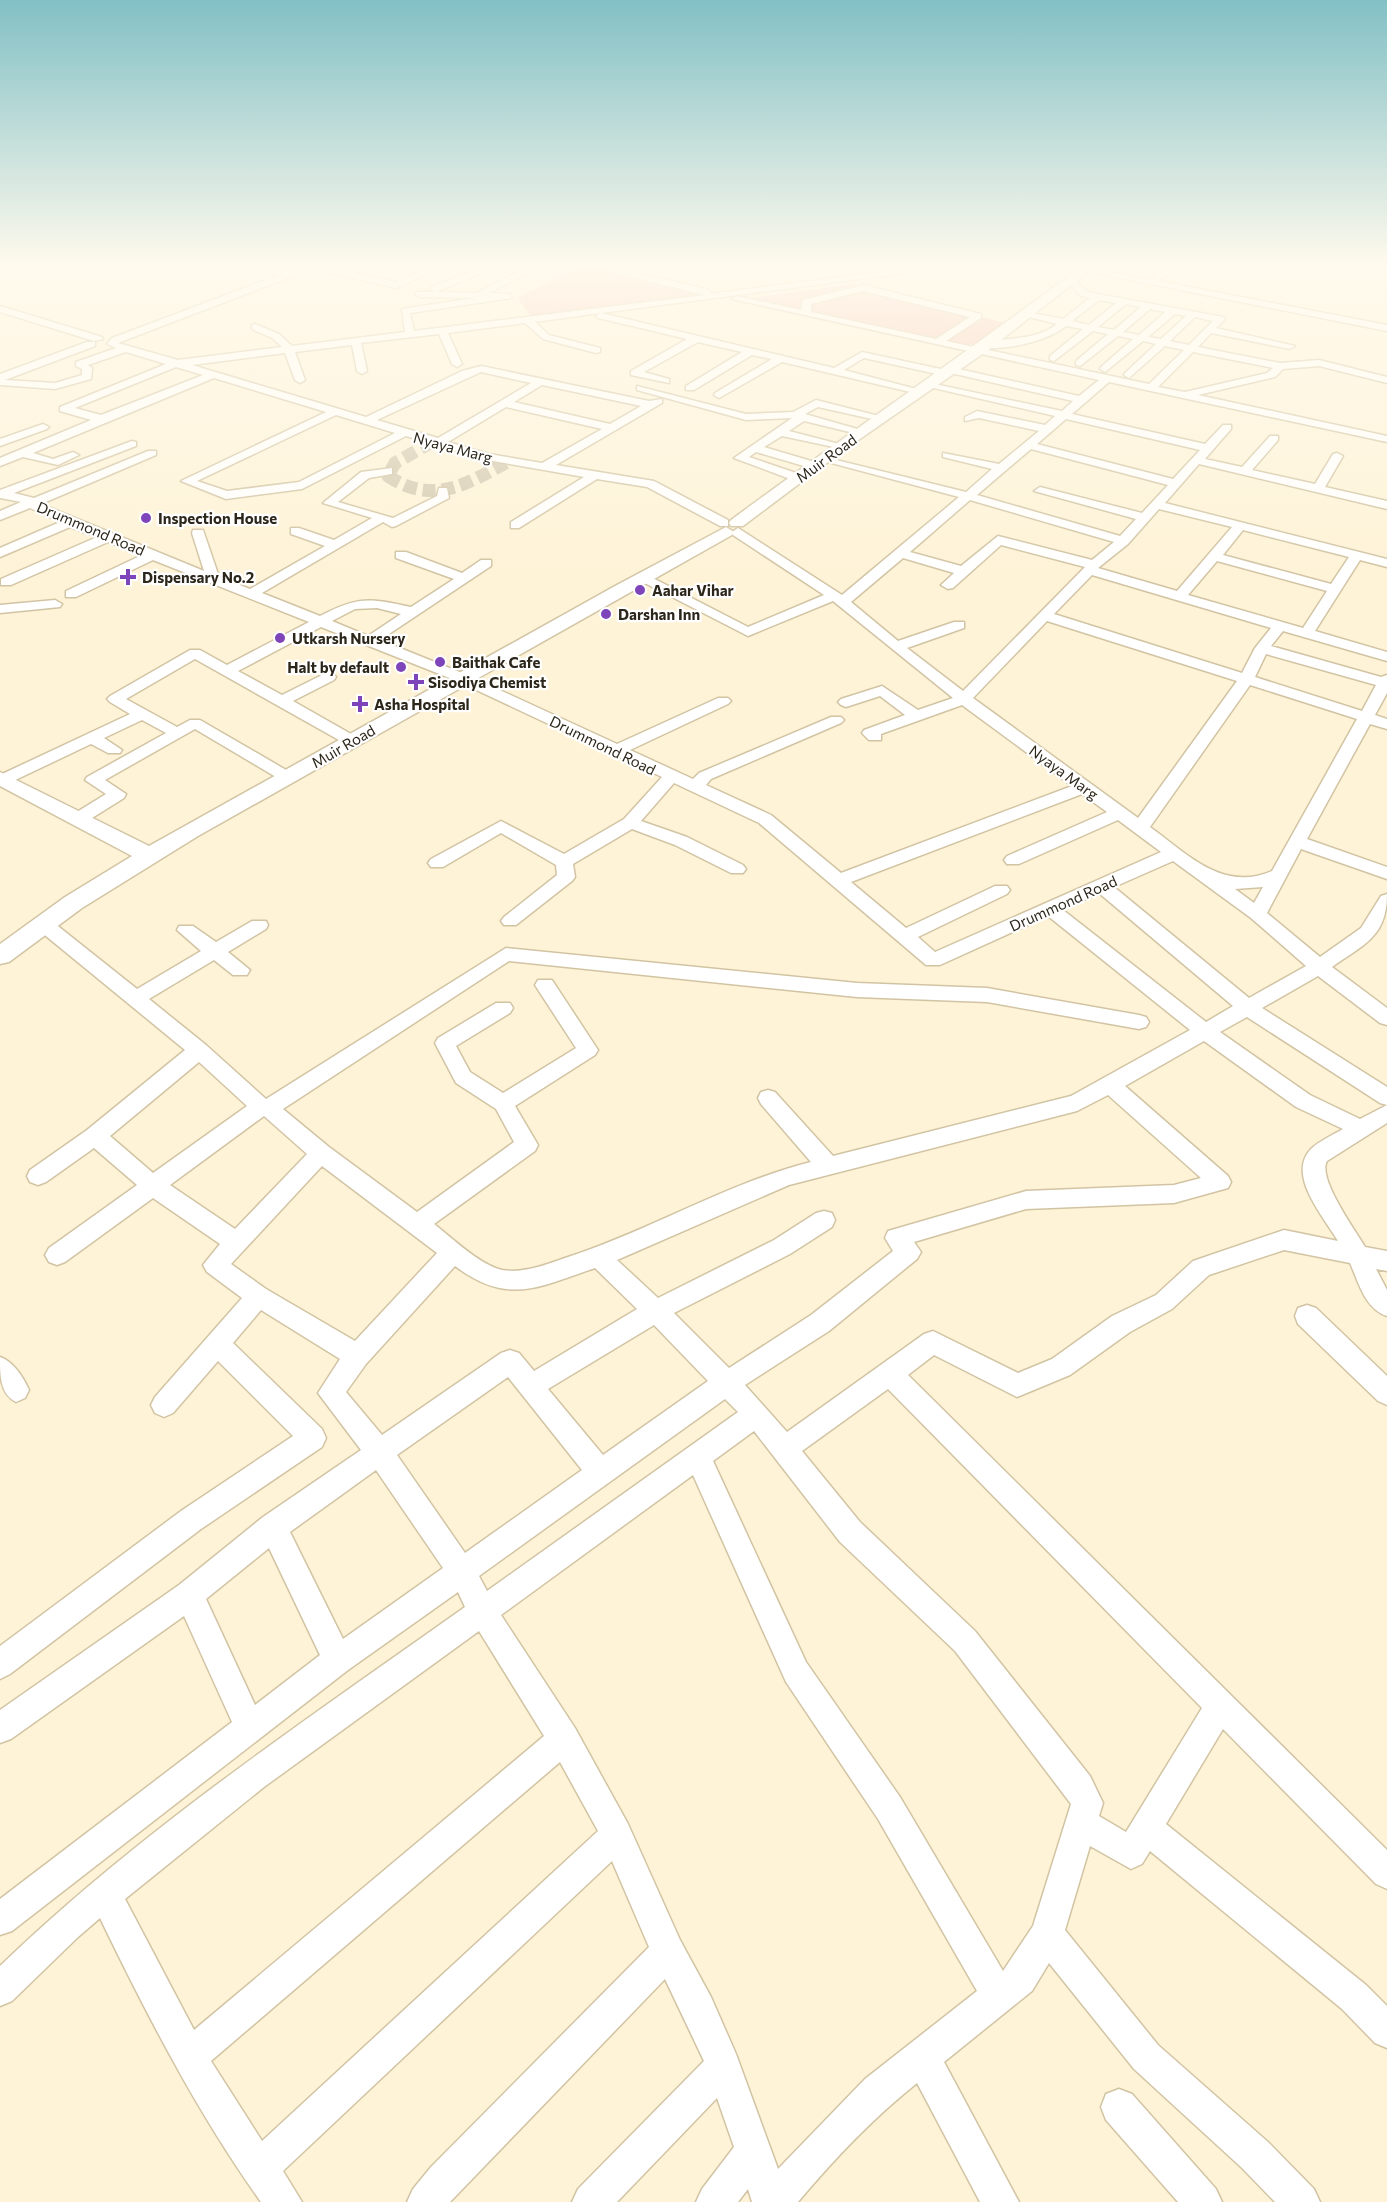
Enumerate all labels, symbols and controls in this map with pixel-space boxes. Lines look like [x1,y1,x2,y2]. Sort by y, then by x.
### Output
street label: Nyaya Marg [411,428,495,466]
street label: Muir Road [792,430,860,486]
street label: Drummond Road [34,497,148,559]
place label: Inspection House [158,509,277,527]
marker: Inspection House [139,511,153,525]
marker: Dispensary No.2 [119,568,137,586]
place label: Dispensary No.2 [142,568,254,586]
place label: Aahar Vihar [652,581,734,599]
marker: Aahar Vihar [633,583,647,597]
place label: Darshan Inn [618,605,700,623]
marker: Darshan Inn [599,607,613,621]
place label: Utkarsh Nursery [292,629,406,647]
marker: Utkarsh Nursery [273,631,287,645]
place label: Baithak Cafe [452,653,540,671]
marker: Baithak Cafe [433,655,447,669]
place label: Halt by default [287,658,389,676]
marker: Halt by default [394,660,408,674]
place label: Sisodiya Chemist [428,673,546,691]
marker: Sisodiya Chemist [409,675,423,689]
marker: Asha Hospital [351,695,369,713]
place label: Asha Hospital [374,695,470,713]
street label: Drummond Road [547,712,659,778]
street label: Muir Road [308,721,378,771]
street label: Nyaya Marg [1026,741,1102,803]
street label: Drummond Road [1006,871,1120,935]

